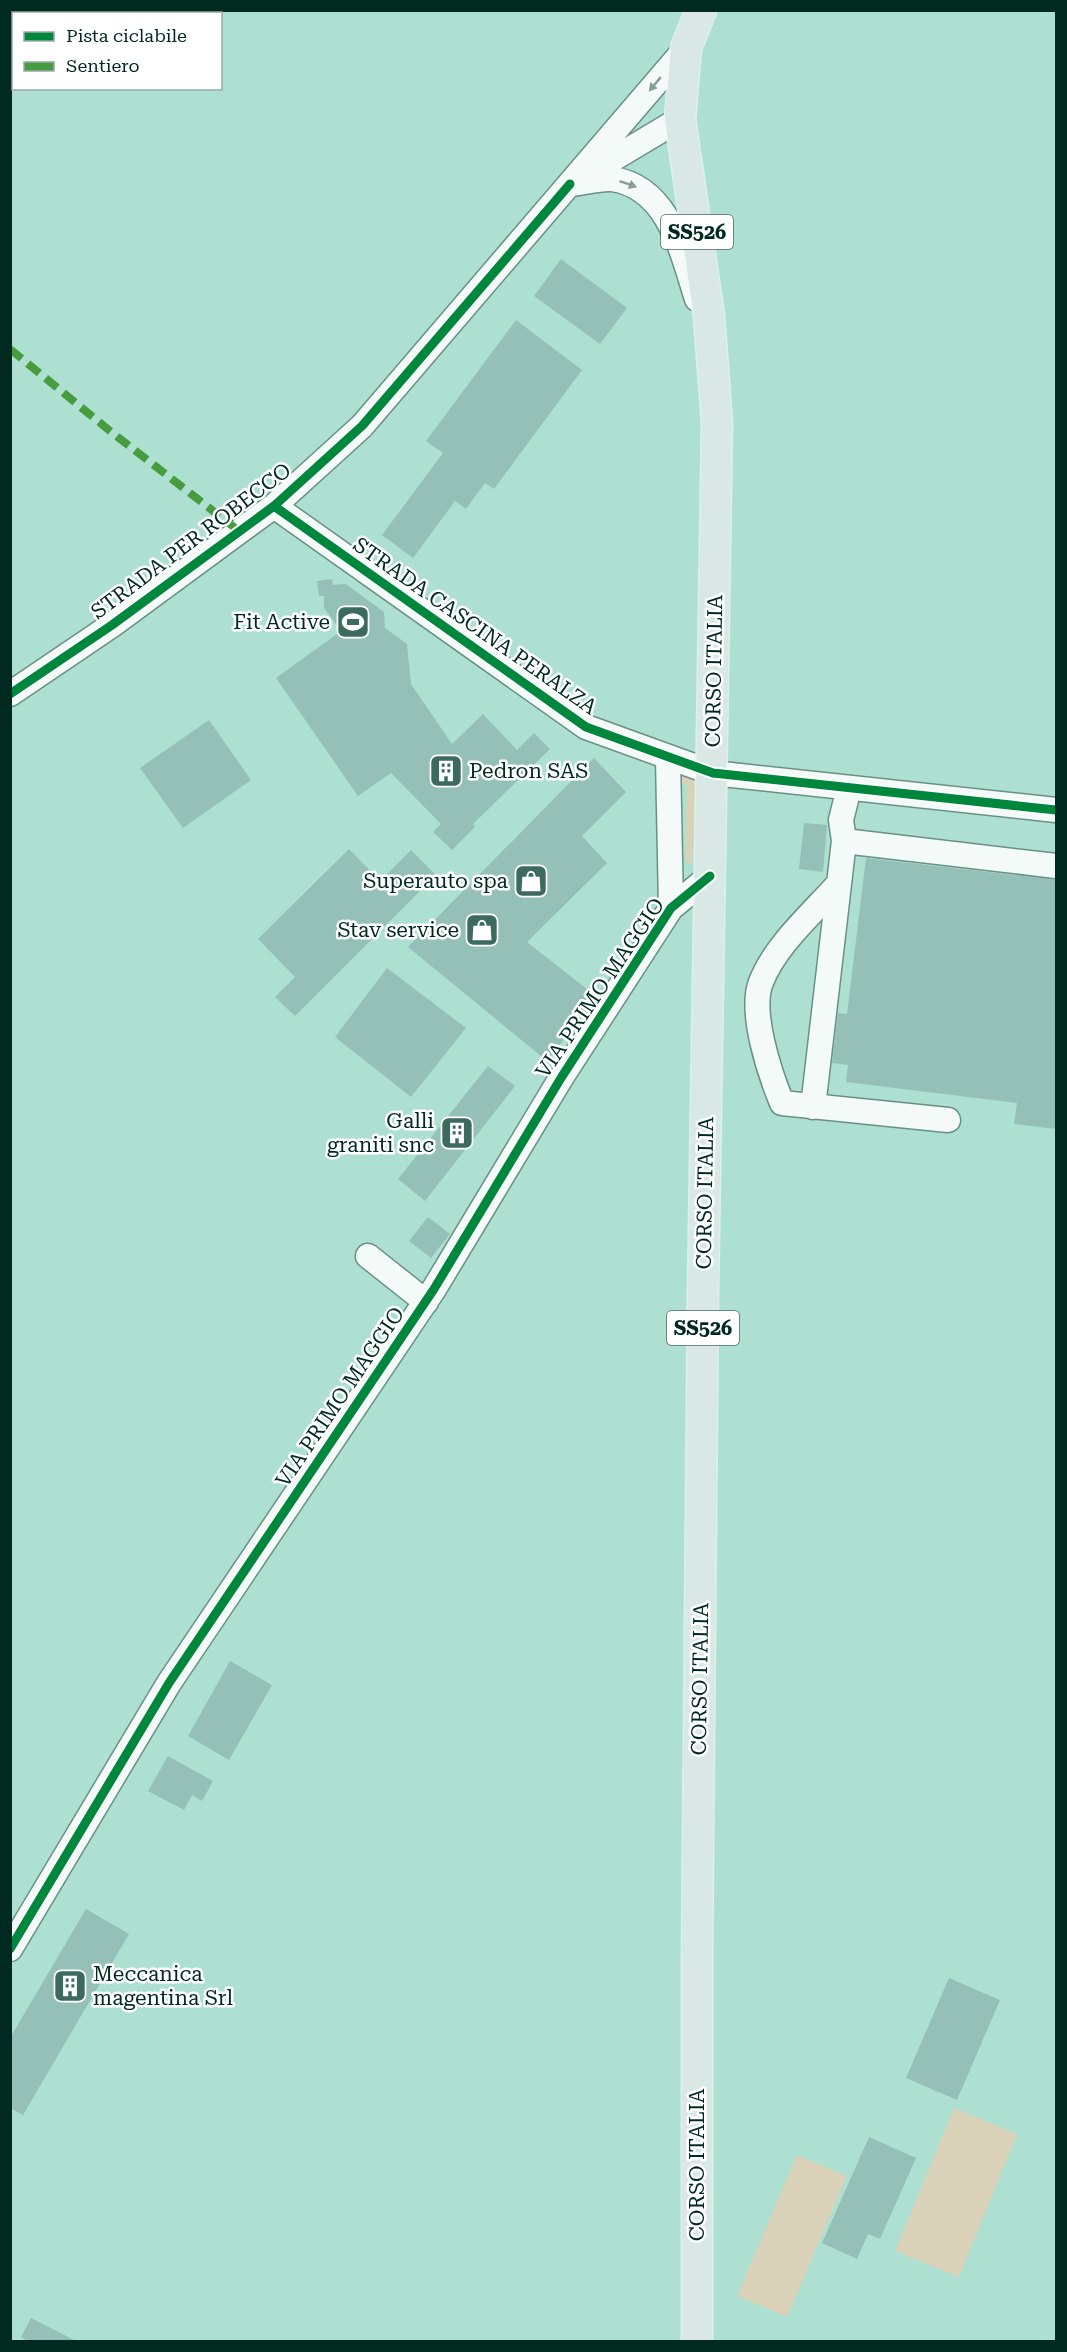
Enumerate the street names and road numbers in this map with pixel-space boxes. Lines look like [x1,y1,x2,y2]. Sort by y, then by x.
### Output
road number: SS526 [661,215,733,249]
street label: STRADA PER ROBECCO [86,458,296,624]
street label: STRADA CASCINA PERALZA [349,533,602,720]
street label: CORSO ITALIA [701,594,727,748]
street label: VIA PRIMO MAGGIO [531,894,669,1082]
street label: CORSO ITALIA [692,1116,718,1270]
street label: VIA PRIMO MAGGIO [271,1303,409,1491]
road number: SS526 [667,1311,739,1345]
street label: CORSO ITALIA [687,1602,713,1756]
street label: CORSO ITALIA [685,2088,709,2241]

